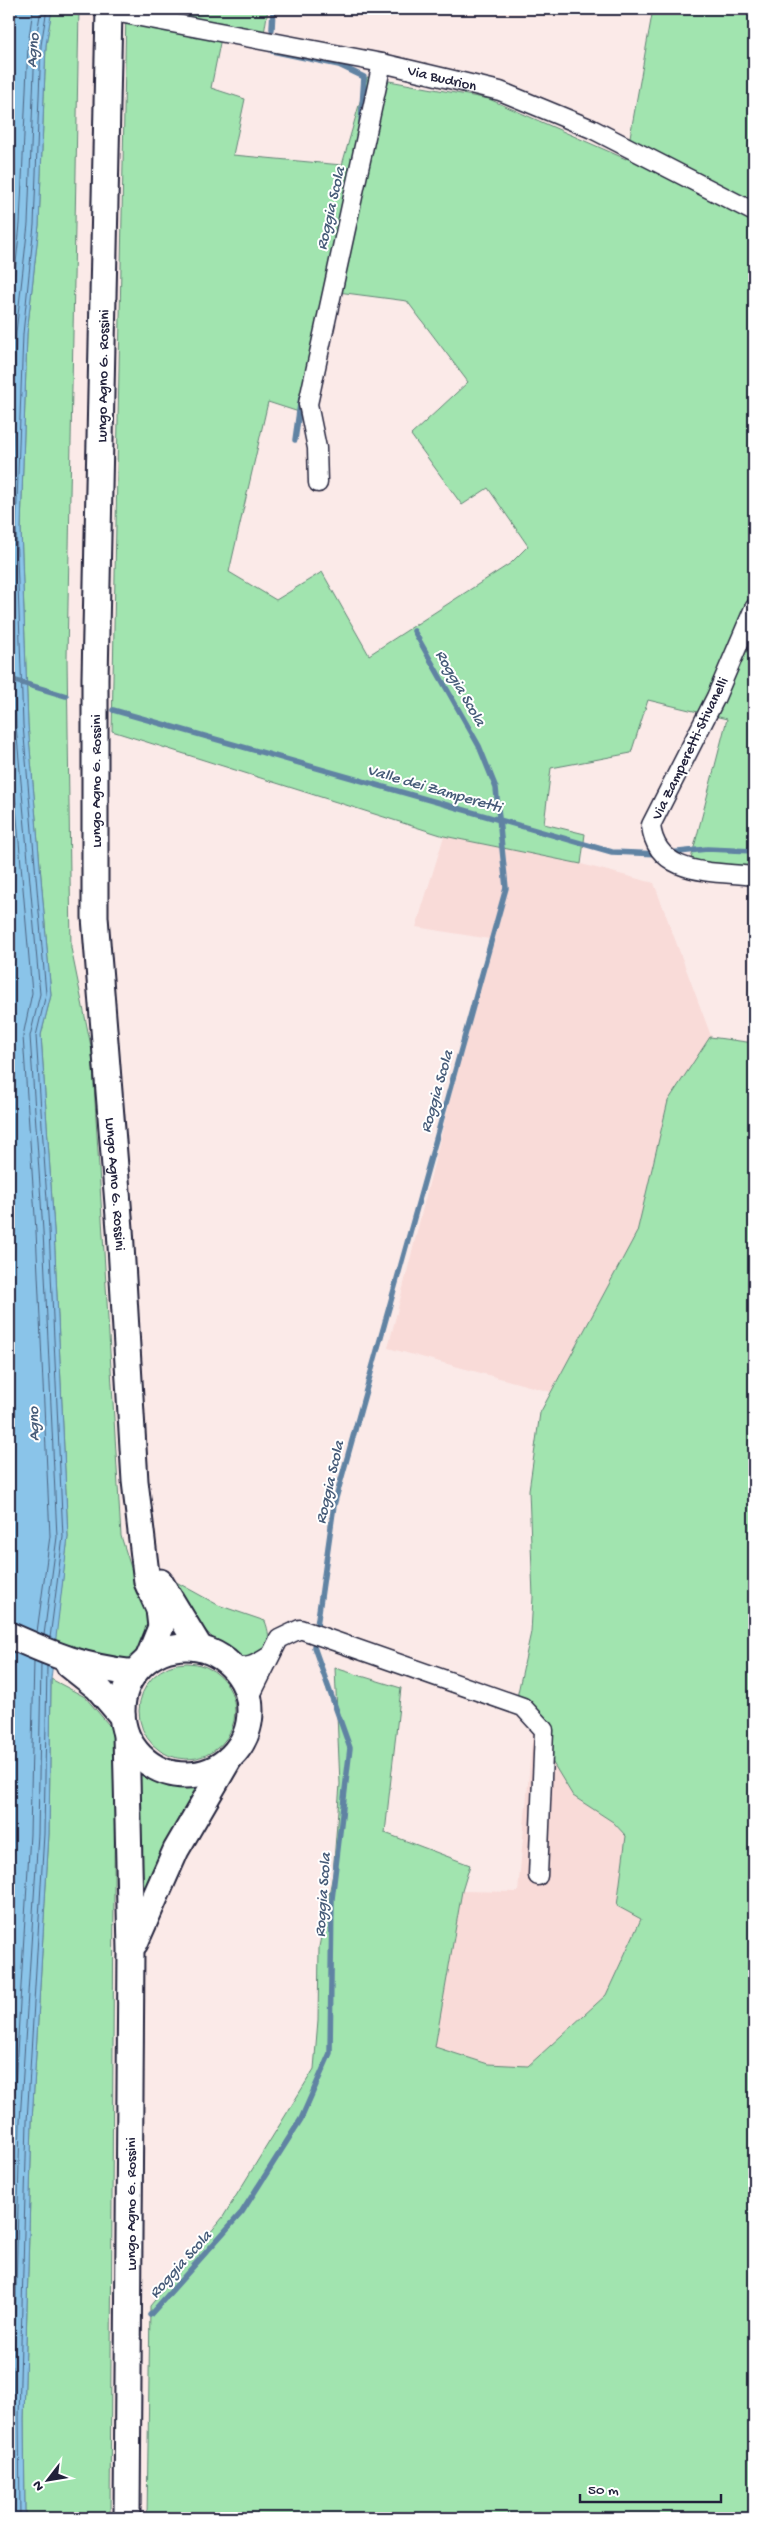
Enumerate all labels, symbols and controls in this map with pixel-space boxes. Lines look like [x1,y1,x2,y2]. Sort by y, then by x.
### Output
water label: Agno [24,32,46,68]
street label: Via Budrion [405,62,478,96]
water label: Roggia Scola [314,164,351,252]
street label: Lungo Agno G. Rossini [94,309,114,443]
water label: Roggia Scola [430,647,489,731]
street label: Via Zamperetti-Stivanelli [648,675,733,824]
street label: Lungo Agno G. Rossini [88,714,106,848]
water label: Valle dei Zamperetti [365,762,505,819]
water label: Roggia Scola [418,1048,459,1135]
street label: Lungo Agno G. Rossini [100,1117,128,1251]
water label: Agno [26,1406,45,1441]
water label: Roggia Scola [313,1438,350,1526]
water label: Roggia Scola [312,1851,337,1938]
street label: Lungo Agno G. Rossini [123,2137,141,2271]
water label: Roggia Scola [146,2227,218,2303]
north arrow [22,2454,72,2504]
scale bar [580,2472,722,2504]
text: N [29,2477,49,2494]
text: 50 m [588,2482,619,2500]

